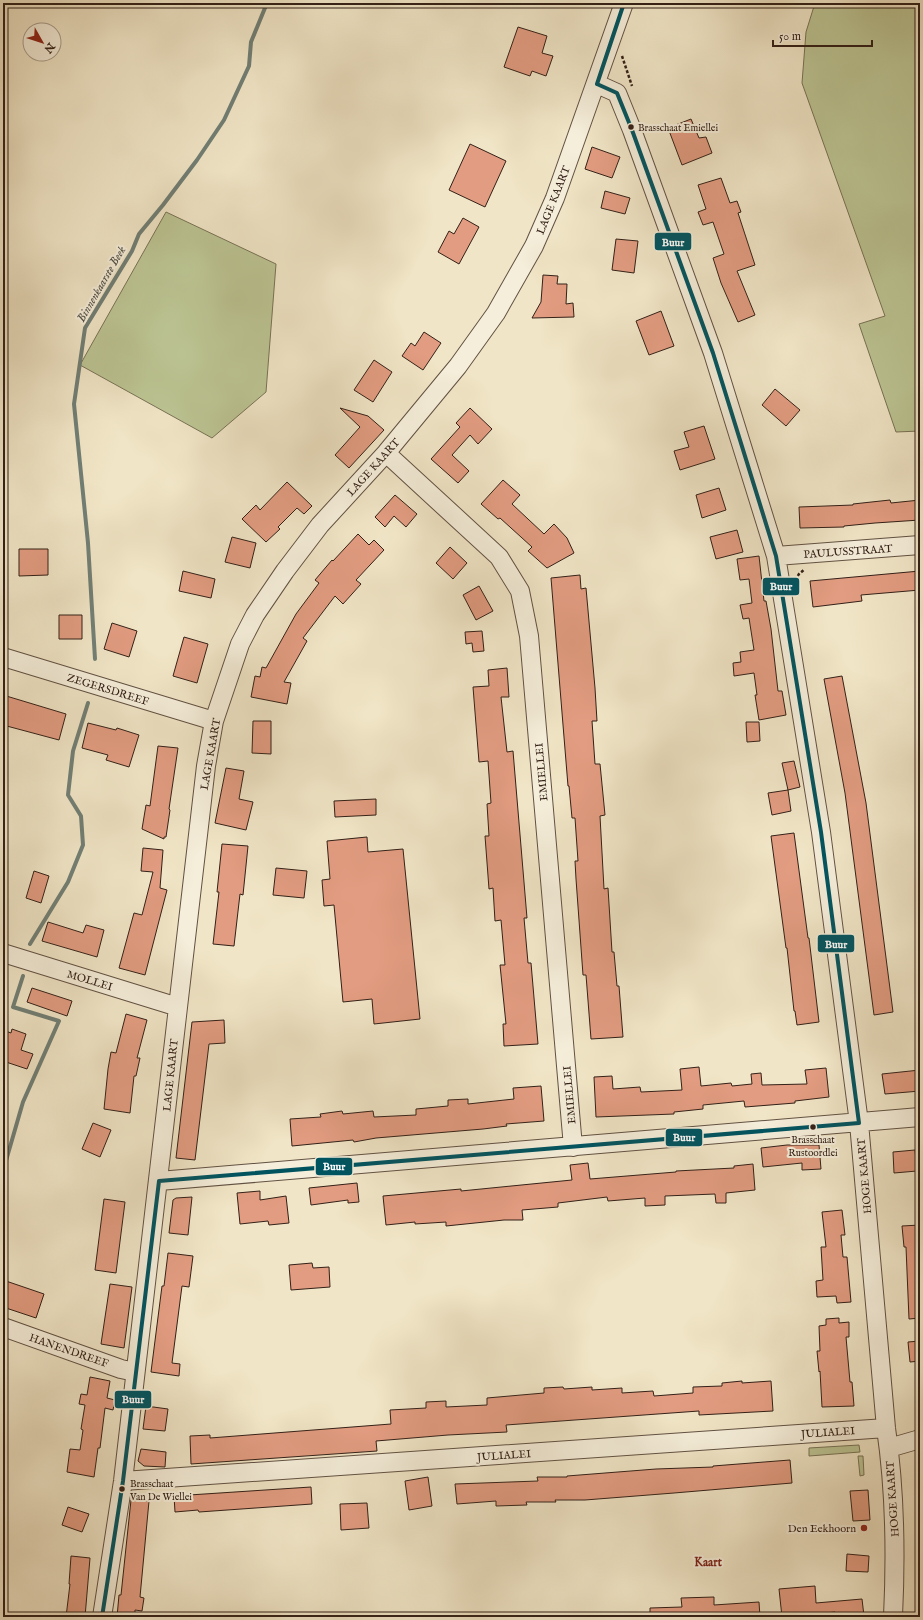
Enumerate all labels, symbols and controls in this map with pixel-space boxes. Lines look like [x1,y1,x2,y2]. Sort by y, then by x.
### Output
north arrow [22,22,62,62]
scale bar [773,22,872,48]
text: 50 m [779,29,801,44]
text: N [40,39,58,56]
marker: Brasschaat Emiellei [626,122,636,132]
place label: Brasschaat Emiellei [638,122,718,135]
street label: LAGE KAART [534,164,574,237]
line badge: Buur [654,232,692,251]
text: Buur [662,236,685,250]
water label: Binnenkaarste Beek [74,243,129,325]
street label: LAGE KAART [344,436,403,499]
street label: PAULUSSTRAAT [803,542,893,562]
line badge: Buur [762,577,800,596]
text: Buur [770,580,793,594]
street label: ZEGERSDREEF [65,671,150,709]
street label: LAGE KAART [198,717,224,791]
street label: EMIELLEI [532,742,552,802]
line badge: Buur [817,934,855,953]
text: Buur [825,938,848,952]
street label: MOLLEI [65,967,115,995]
street label: LAGE KAART [160,1038,182,1112]
street label: EMIELLEI [560,1065,580,1125]
marker: Brasschaat Rustoordlei [808,1122,818,1132]
line badge: Buur [665,1128,703,1147]
text: Buur [673,1131,696,1145]
place label: Brasschaat Rustoordlei [788,1134,838,1160]
street label: HOGE KAART [855,1137,875,1214]
line badge: Buur [315,1157,353,1176]
text: Buur [323,1160,346,1174]
street label: HANENDREEF [27,1331,110,1371]
line badge: Buur [114,1390,152,1409]
text: Buur [122,1393,145,1407]
street label: JULIALEI [799,1424,856,1442]
street label: JULIALEI [475,1447,532,1465]
street label: HOGE KAART [883,1460,903,1537]
place label: Brasschaat Van De Wiellei [129,1478,192,1504]
marker: Brasschaat Van De Wiellei [117,1484,127,1494]
place label: Den Eekhoorn [788,1522,856,1536]
marker: Den Eekhoorn [859,1523,869,1533]
district label: Kaart [694,1555,723,1570]

